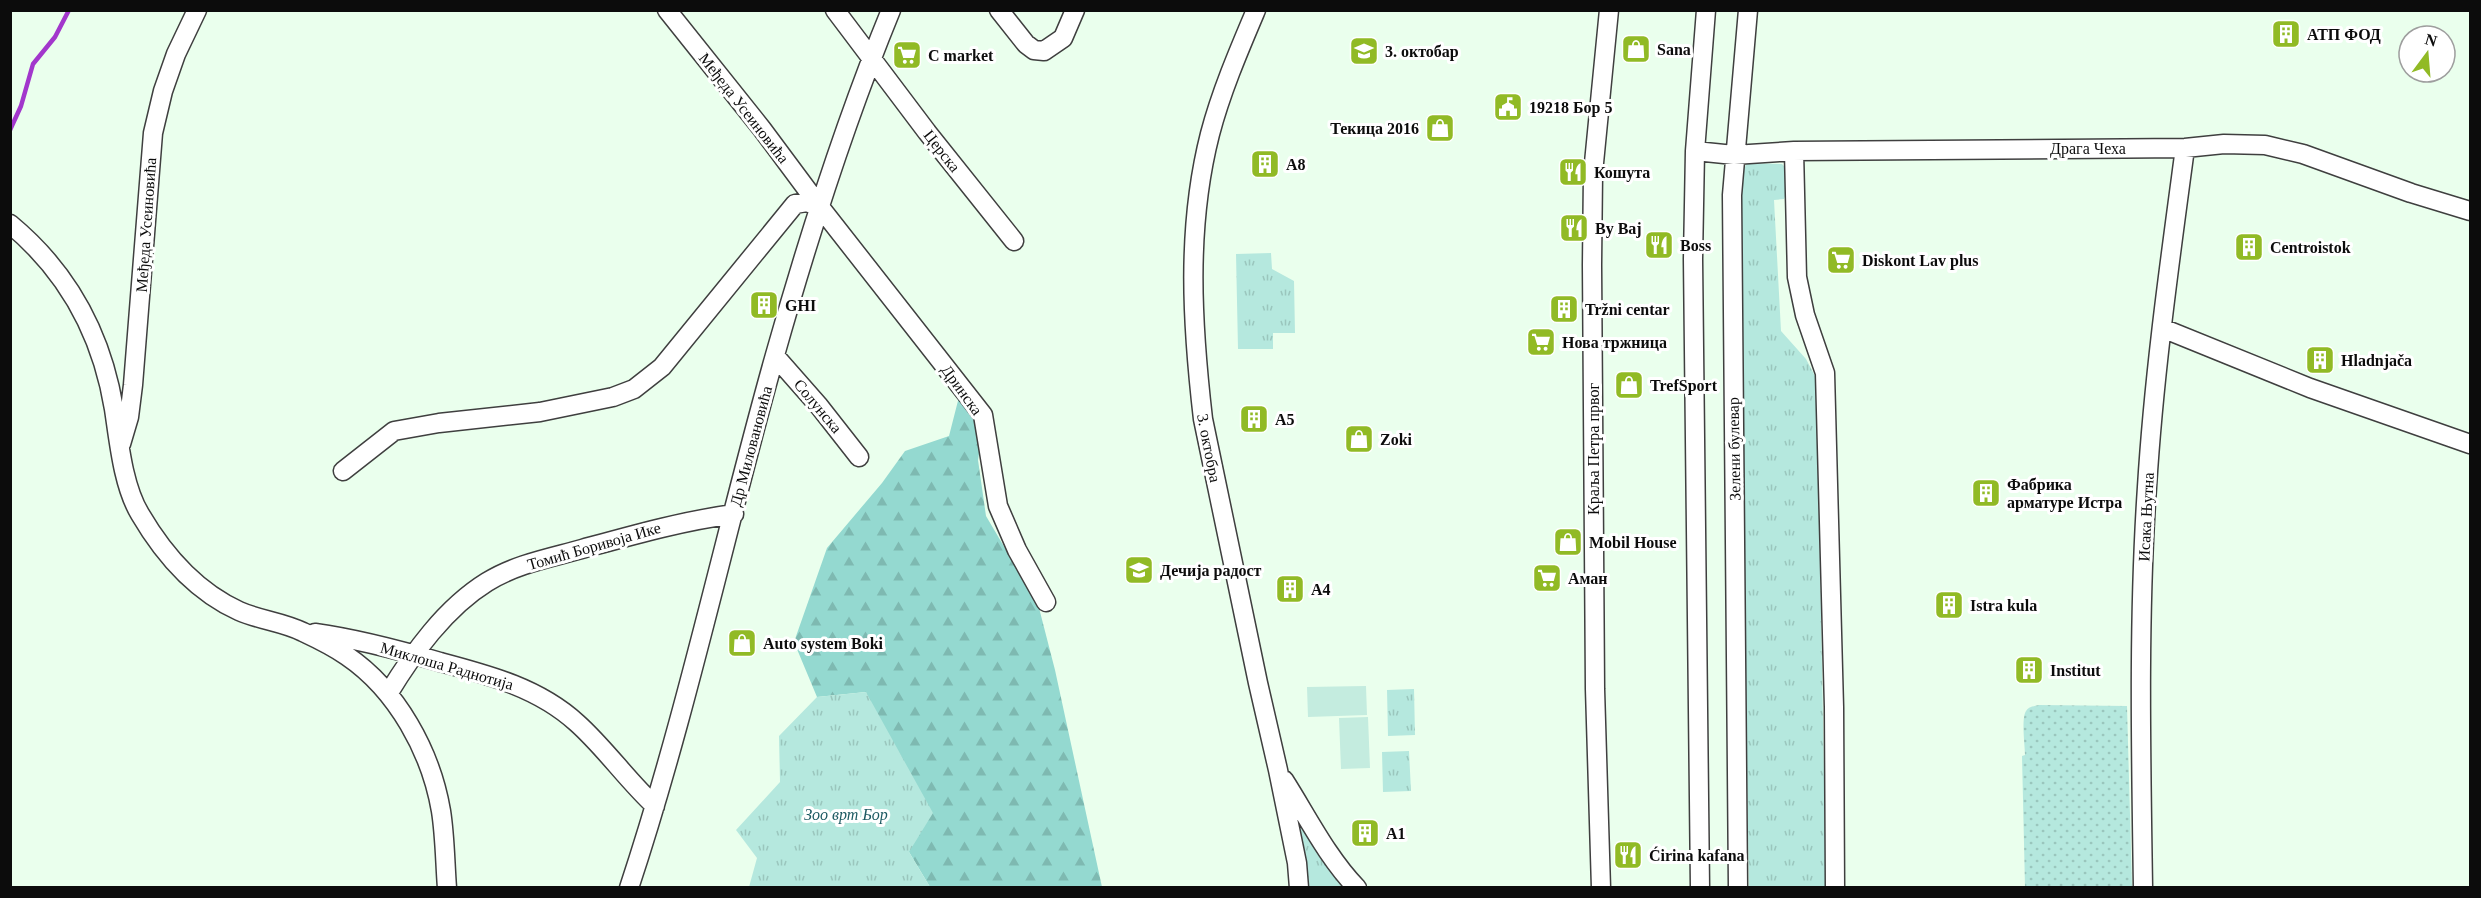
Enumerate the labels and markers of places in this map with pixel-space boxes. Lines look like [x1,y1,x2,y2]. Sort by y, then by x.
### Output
building icon: АТП ФОД [2270,18,2302,50]
place label: АТП ФОД [2307,26,2381,44]
shop icon: Sana [1620,33,1652,65]
school or university icon: 3. октобар [1348,35,1380,67]
supermarket icon: C market [891,39,923,71]
place label: Sana [1657,41,1691,58]
place label: 3. октобар [1385,43,1459,61]
place label: C market [928,47,994,64]
public building icon: 19218 Бор 5 [1492,91,1524,123]
place label: 19218 Бор 5 [1529,99,1612,117]
shop icon: Текица 2016 [1424,112,1456,144]
place label: Текица 2016 [1330,120,1419,137]
building icon: A8 [1249,148,1281,180]
place label: A8 [1286,156,1306,173]
restaurant icon: Кошута [1557,156,1589,188]
place label: Кошута [1594,164,1650,182]
restaurant icon: By Baj [1558,212,1590,244]
place label: By Baj [1595,220,1642,238]
restaurant icon: Boss [1643,229,1675,261]
building icon: Centroistok [2233,231,2265,263]
place label: Boss [1680,237,1711,254]
place label: Centroistok [2270,239,2351,256]
supermarket icon: Diskont Lav plus [1825,244,1857,276]
place label: Diskont Lav plus [1862,252,1979,270]
building icon: GHI [748,289,780,321]
building icon: Tržni centar [1548,293,1580,325]
place label: GHI [785,297,816,314]
place label: Tržni centar [1585,301,1670,318]
supermarket icon: Нова тржница [1525,326,1557,358]
place label: Нова тржница [1562,334,1667,352]
building icon: Hladnjača [2304,344,2336,376]
place label: Hladnjača [2341,352,2412,370]
shop icon: TrefSport [1613,369,1645,401]
place label: TrefSport [1650,377,1718,395]
building icon: A5 [1238,403,1270,435]
place label: A5 [1275,411,1295,428]
shop icon: Zoki [1343,423,1375,455]
place label: Zoki [1380,431,1413,448]
place label: Фабрика арматуре Истра [2007,476,2122,512]
building icon: Фабрика арматуре Истра [1970,477,2002,509]
shop icon: Mobil House [1552,526,1584,558]
place label: Mobil House [1589,534,1677,551]
school or university icon: Дечија радост [1123,554,1155,586]
place label: Дечија радост [1160,562,1262,580]
supermarket icon: Аман [1531,562,1563,594]
place label: Аман [1568,570,1608,587]
building icon: A4 [1274,573,1306,605]
place label: A4 [1311,581,1331,598]
building icon: Istra kula [1933,589,1965,621]
place label: Istra kula [1970,597,2037,614]
shop icon: Auto system Boki [726,627,758,659]
place label: Auto system Boki [763,635,884,653]
building icon: Institut [2013,654,2045,686]
place label: Institut [2050,662,2101,679]
building icon: A1 [1349,817,1381,849]
place label: A1 [1386,825,1406,842]
restaurant icon: Ćirina kafana [1612,839,1644,871]
place label: Ćirina kafana [1649,846,1745,864]

